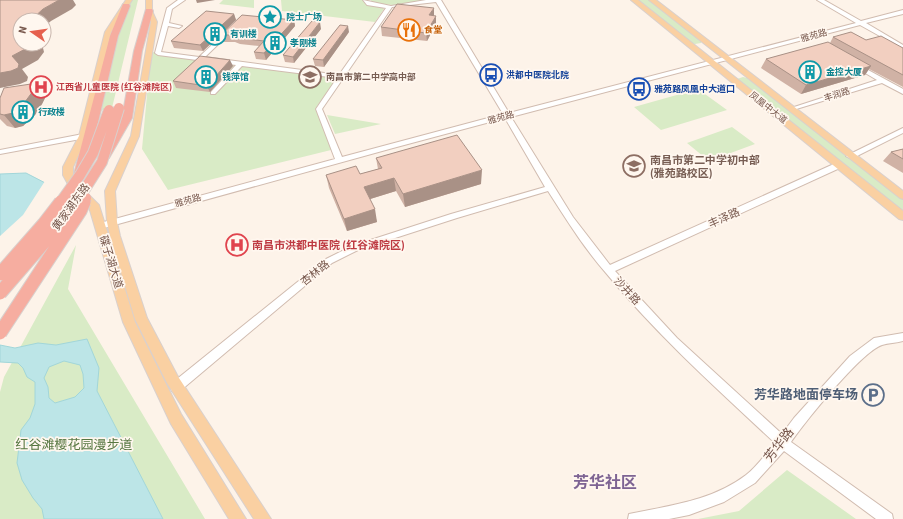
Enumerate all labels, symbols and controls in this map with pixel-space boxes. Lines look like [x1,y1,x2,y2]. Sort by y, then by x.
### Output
place icon: 院士广场 [257,4,283,30]
place label: 院士广场 [286,11,322,24]
north arrow [12,12,52,52]
restaurant icon: 食堂 [396,17,422,43]
building icon: 有训楼 [202,21,228,47]
place label: 食堂 [424,24,442,37]
text: N [15,25,31,35]
street label: 雅苑路 [799,26,829,46]
place label: 有训楼 [230,28,257,41]
building icon: 孝刚楼 [262,30,288,56]
place label: 孝刚楼 [289,37,317,50]
building icon: 金控大厦 [797,59,823,85]
bus stop icon: 洪都中医院北院 [478,62,504,88]
building icon: 钱萍馆 [193,64,219,90]
school or university icon: 南昌市第二中学高中部 [297,64,323,90]
place label: 金控大厦 [826,66,862,79]
place label: 洪都中医院北院 [506,69,569,82]
place label: 钱萍馆 [222,71,249,84]
place label: 南昌市第二中学高中部 [326,71,416,84]
hospital icon: 江西省儿童医院 (红谷滩院区) [28,74,54,100]
bus stop icon: 雅苑路凤凰中大道口 [626,76,652,102]
place label: 江西省儿童医院 (红谷滩院区) [56,81,172,94]
place label: 雅苑路凤凰中大道口 [654,83,735,96]
street label: 丰润路 [822,85,852,105]
street label: 凤凰中大道 [746,89,790,127]
building icon: 行政楼 [10,99,36,125]
place label: 行政楼 [38,106,65,119]
street label: 雅苑路 [486,108,516,128]
school or university icon: 南昌市第二中学初中部 (雅苑路校区) [621,153,647,179]
place label: 南昌市第二中学初中部 (雅苑路校区) [650,153,760,181]
street label: 黄家湖东路 [49,180,93,234]
street label: 雅苑路 [173,191,203,211]
street label: 丰泽路 [706,204,742,232]
hospital icon: 南昌市洪都中医院 (红谷滩院区) [224,232,250,258]
street label: 碟子湖大道 [96,234,126,290]
place label: 南昌市洪都中医院 (红谷滩院区) [252,238,405,253]
street label: 杏林路 [297,257,333,289]
street label: 沙井路 [610,274,644,308]
parking icon: 芳华路地面停车场 [860,382,886,408]
place label: 芳华路地面停车场 [754,386,858,404]
street label: 芳华路 [760,424,798,466]
park label: 红谷滩樱花园漫步道 [15,436,133,454]
district label: 芳华社区 [573,472,637,494]

